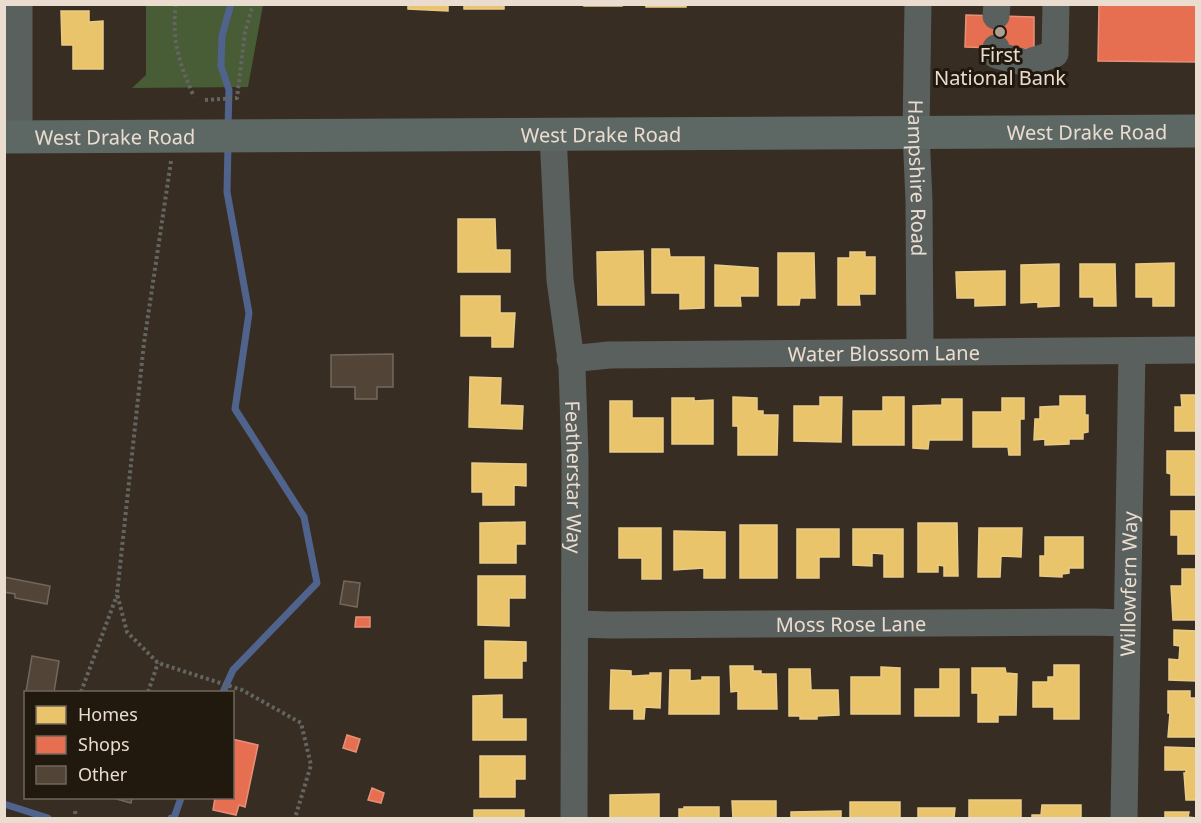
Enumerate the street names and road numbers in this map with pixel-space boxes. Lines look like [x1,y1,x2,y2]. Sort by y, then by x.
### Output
street label: Hampshire Road [902,99,933,256]
street label: West Drake Road [1007,118,1167,145]
street label: West Drake Road [521,120,681,148]
street label: West Drake Road [35,123,195,150]
street label: Water Blossom Lane [788,338,980,367]
street label: Featherstar Way [560,400,589,554]
street label: Willowfern Way [1113,510,1143,657]
street label: Moss Rose Lane [776,610,926,637]

